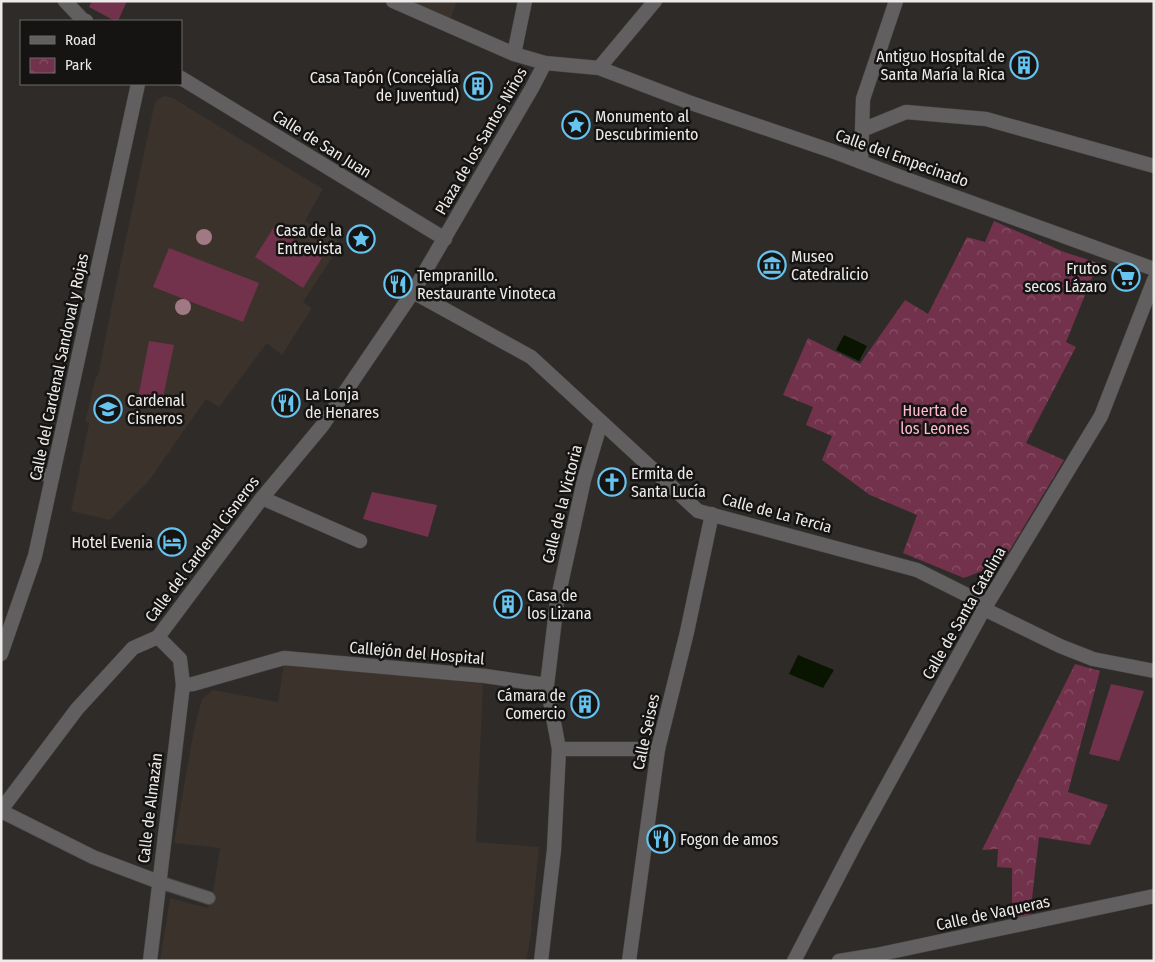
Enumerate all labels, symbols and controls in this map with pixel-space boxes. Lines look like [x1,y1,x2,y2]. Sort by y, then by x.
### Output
legend [20,20,182,85]
text: Road [65,31,96,49]
place label: Antiguo Hospital de Santa María la Rica [876,47,1005,84]
building icon: Antiguo Hospital de Santa María la Rica [1009,50,1039,80]
text: Park [65,56,92,74]
street label: Plaza de los Santos Niños [431,64,531,218]
place label: Casa Tapón (Concejalía de Juventud) [310,68,459,105]
building icon: Casa Tapón (Concejalía de Juventud) [463,71,493,101]
street label: Calle de San Juan [269,106,375,182]
place label: Monumento al Descubrimiento [595,107,698,144]
place icon: Monumento al Descubrimiento [561,110,591,140]
street label: Calle del Empecinado [833,125,971,191]
place label: Casa de la Entrevista [276,221,342,258]
place icon: Casa de la Entrevista [346,224,376,254]
place label: Museo Catedralicio [791,247,869,284]
museum icon: Museo Catedralicio [757,250,787,280]
street label: Calle del Cardenal Sandoval y Rojas [26,252,92,482]
place label: Frutos secos Lázaro [1024,259,1107,296]
supermarket icon: Frutos secos Lázaro [1111,262,1141,292]
place label: Tempranillo. Restaurante Vinoteca [417,266,556,303]
restaurant icon: Tempranillo. Restaurante Vinoteca [383,269,413,299]
place label: La Lonja de Henares [305,385,379,422]
restaurant icon: La Lonja de Henares [271,388,301,418]
place label: Cardenal Cisneros [127,391,185,428]
school or university icon: Cardenal Cisneros [93,394,123,424]
park label: Huerta de los Leones [900,401,970,438]
street label: Calle de la Victoria [538,443,586,565]
place label: Ermita de Santa Lucía [631,464,706,501]
church icon: Ermita de Santa Lucía [597,467,627,497]
street label: Calle del Cardenal Cisneros [141,472,263,626]
street label: Calle de La Tercia [720,489,834,537]
hotel icon: Hotel Evenia [157,527,187,557]
place label: Hotel Evenia [72,533,153,552]
street label: Calle de Santa Catalina [918,543,1010,683]
place label: Casa de los Lizana [527,586,592,623]
building icon: Casa de los Lizana [493,589,523,619]
street label: Callejón del Hospital [349,638,485,668]
place label: Cámara de Comercio [497,686,566,723]
building icon: Cámara de Comercio [570,689,600,719]
street label: Calle Seises [629,692,663,772]
street label: Calle de Almazán [134,752,166,864]
restaurant icon: Fogon de amos [646,824,676,854]
place label: Fogon de amos [680,830,779,849]
street label: Calle de Vaqueras [934,892,1052,934]

